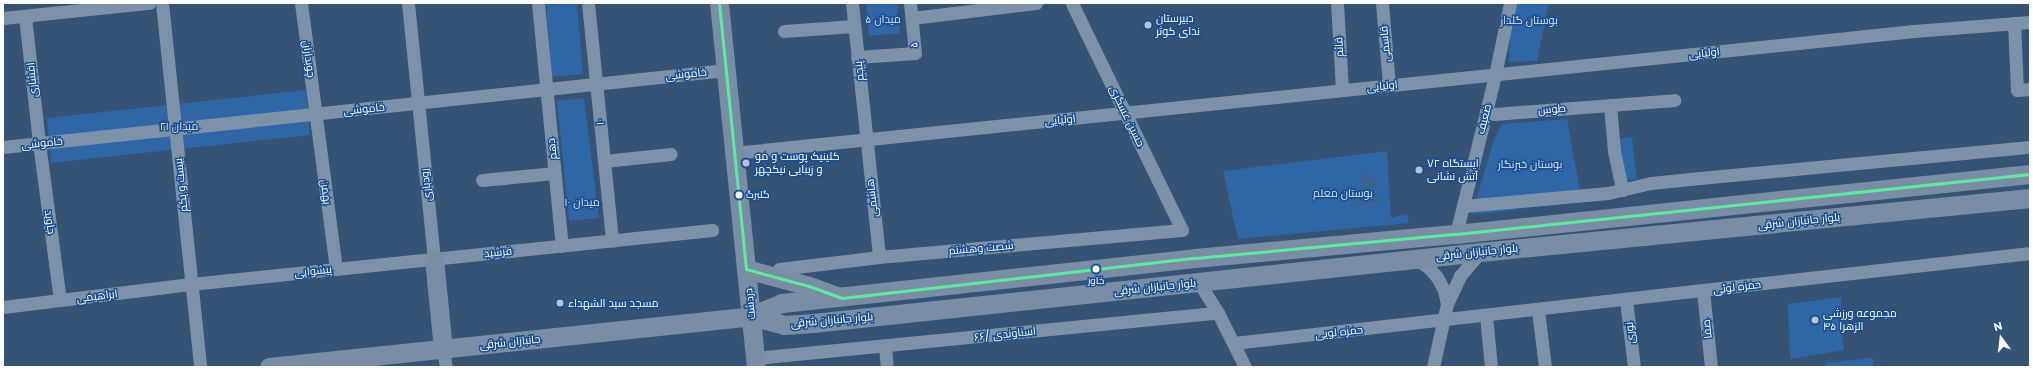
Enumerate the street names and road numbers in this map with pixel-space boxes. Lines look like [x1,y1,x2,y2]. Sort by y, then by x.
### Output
street label: قاسمی [1377,25,1393,63]
street label: قائم [1332,37,1346,57]
street label: چوبداران [300,40,318,78]
street label: ۵ [907,42,921,48]
street label: اولیایی [1688,45,1720,61]
street label: پنجم [851,60,867,82]
street label: افشاری [24,62,40,98]
street label: خاموشی [665,65,707,83]
street label: اولیایی [1366,78,1398,94]
street label: حسین عسگری [1107,83,1147,149]
street label: خاموشی [343,100,385,118]
street label: طوس [1538,101,1566,117]
street label: ضعیف [1474,102,1494,136]
street label: اولیایی [1044,112,1076,128]
street label: ۱۰ [593,118,607,126]
street label: خاموشی [21,134,63,152]
street label: دهم [544,138,560,160]
street label: بیست و یکم [172,158,190,212]
street label: رودباری [418,168,434,202]
street label: هاشمی [863,178,881,218]
street label: بهمن [318,179,334,205]
street label: جاوید [42,209,58,235]
street label: بلوار جانبازان شرقی [1757,210,1841,232]
street label: شصت وهشتم [948,239,1014,257]
street label: بلوار جانبازان شرقی [1435,241,1519,263]
street label: فرشید [483,244,513,260]
street label: پیشوایی [294,262,332,280]
street label: بلوار جانبازان شرقی [1113,276,1197,298]
street label: حمزه لوئی [1712,278,1762,296]
street label: ابراهیمی [76,287,118,305]
street label: دردشت [742,288,758,320]
street label: بلوار جانبازان شرقی [790,310,874,330]
street label: صفا [1699,319,1715,339]
street label: نوری [1622,321,1638,345]
street label: حمزه لویی [1314,323,1364,341]
street label: اسناوندی /۶۶ [974,324,1036,344]
street label: جانبازان شرقی [479,332,541,352]

